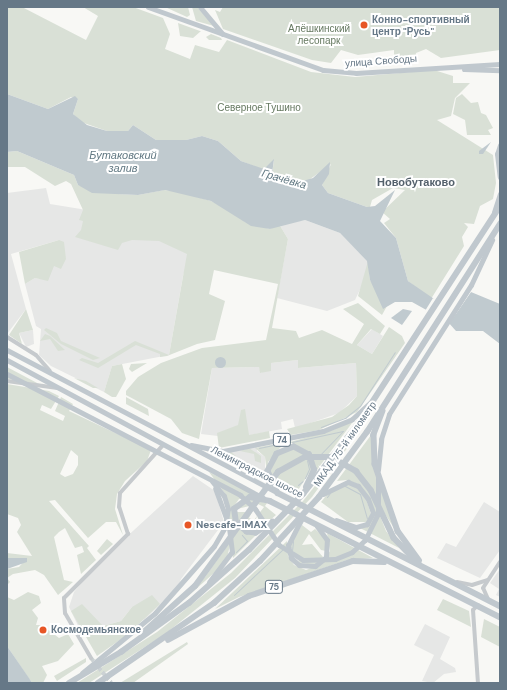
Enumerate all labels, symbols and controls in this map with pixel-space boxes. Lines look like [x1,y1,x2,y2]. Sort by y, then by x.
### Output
place label: Конно-спортивный центр "Русь" [372,13,470,36]
marker: Конно-спортивный центр "Русь" [359,20,369,30]
park label: Алёшкинский лесопарк [288,22,350,46]
street label: улица Свободы [345,52,417,70]
park label: Северное Тушино [217,102,301,114]
water label: Бутаковский залив [89,149,157,175]
water label: Грачёвка [260,166,308,192]
district label: Новобутаково [377,175,455,189]
street label: МКАД, 75-й километр [311,399,379,489]
road number: 74 [272,433,292,447]
street label: Ленинградское шоссе [209,444,305,500]
place label: Nescafe-IMAX [196,519,267,531]
marker: Nescafe-IMAX [183,520,193,530]
road number: 75 [264,580,284,594]
place label: Космодемьянское [51,624,141,636]
marker: Космодемьянское [38,625,48,635]

